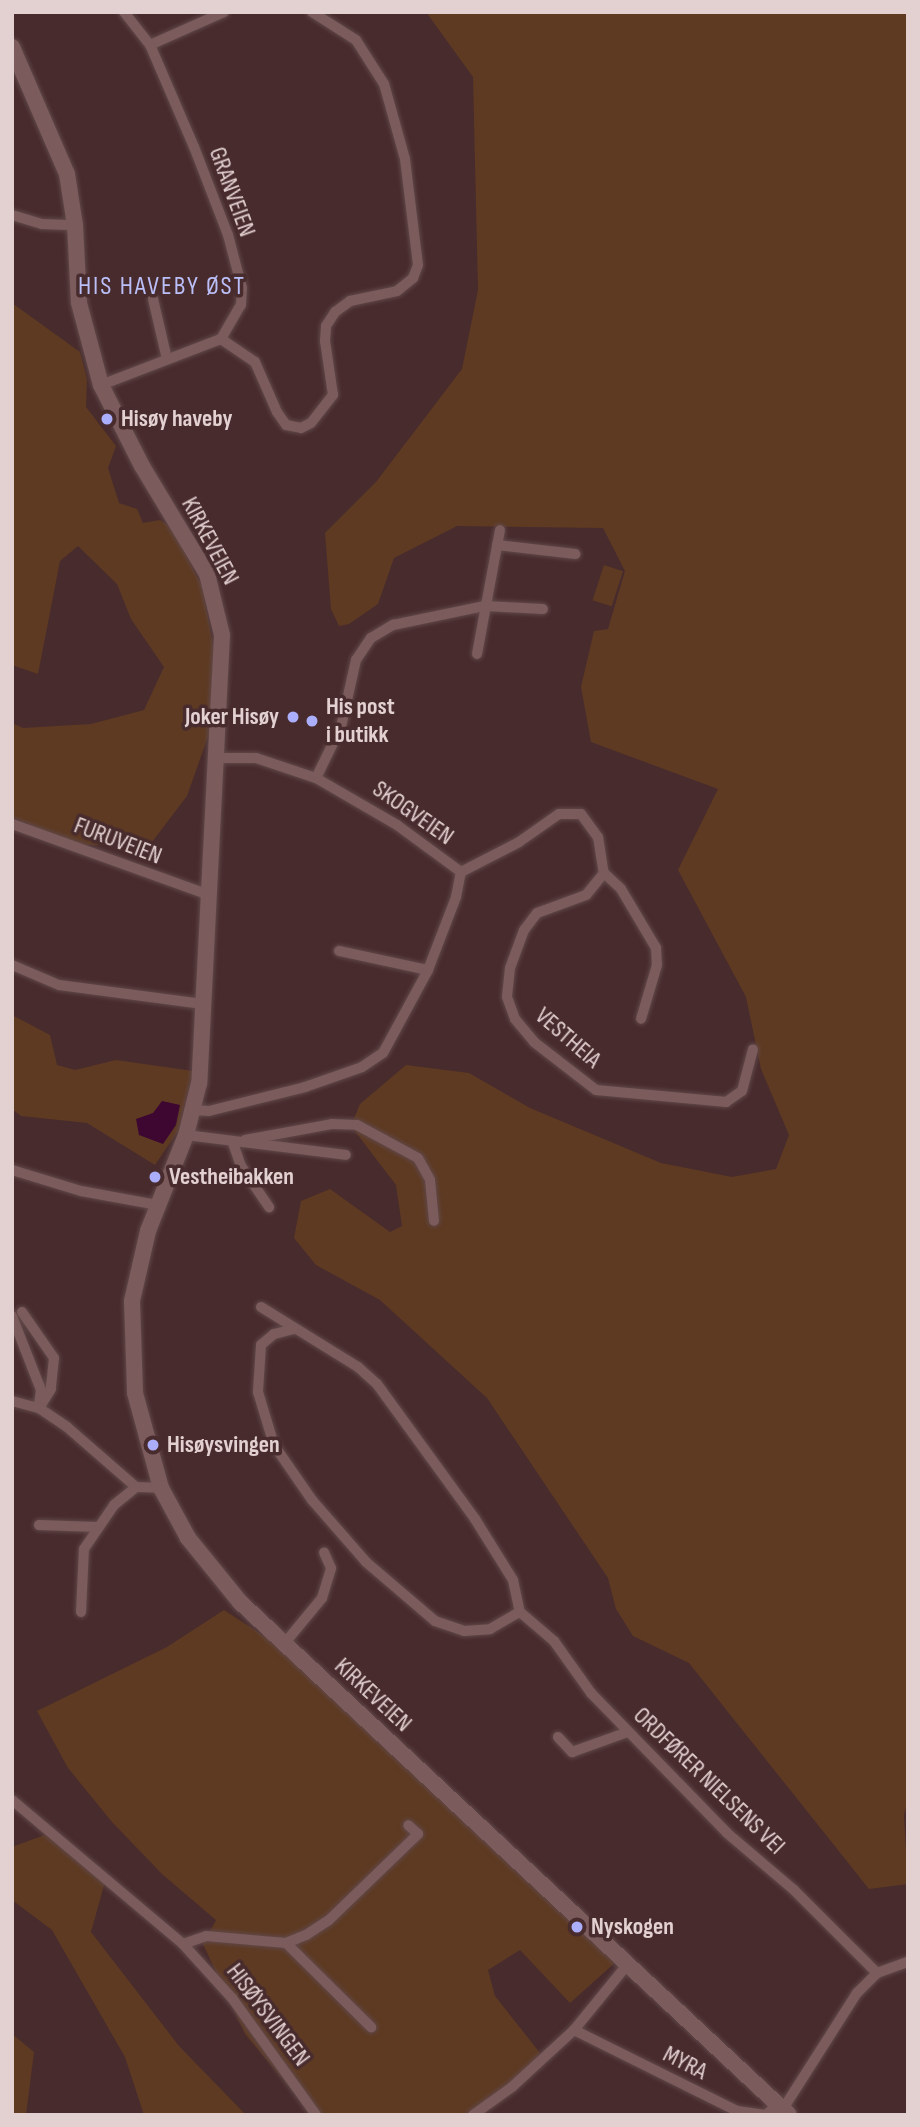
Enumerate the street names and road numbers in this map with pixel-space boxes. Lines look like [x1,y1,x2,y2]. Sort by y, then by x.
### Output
street label: GRANVEIEN [203,143,261,241]
street label: KIRKEVEIEN [175,492,245,590]
street label: SKOGVEIEN [367,775,459,851]
street label: FURUVEIEN [70,811,166,871]
street label: VESTHEIA [529,1002,607,1074]
street label: KIRKEVEIEN [328,1652,418,1738]
street label: ORDFØRER NIELSENS VEI [627,1701,791,1861]
street label: HISØYSVINGEN [220,1958,316,2072]
street label: MYRA [658,2040,712,2086]

